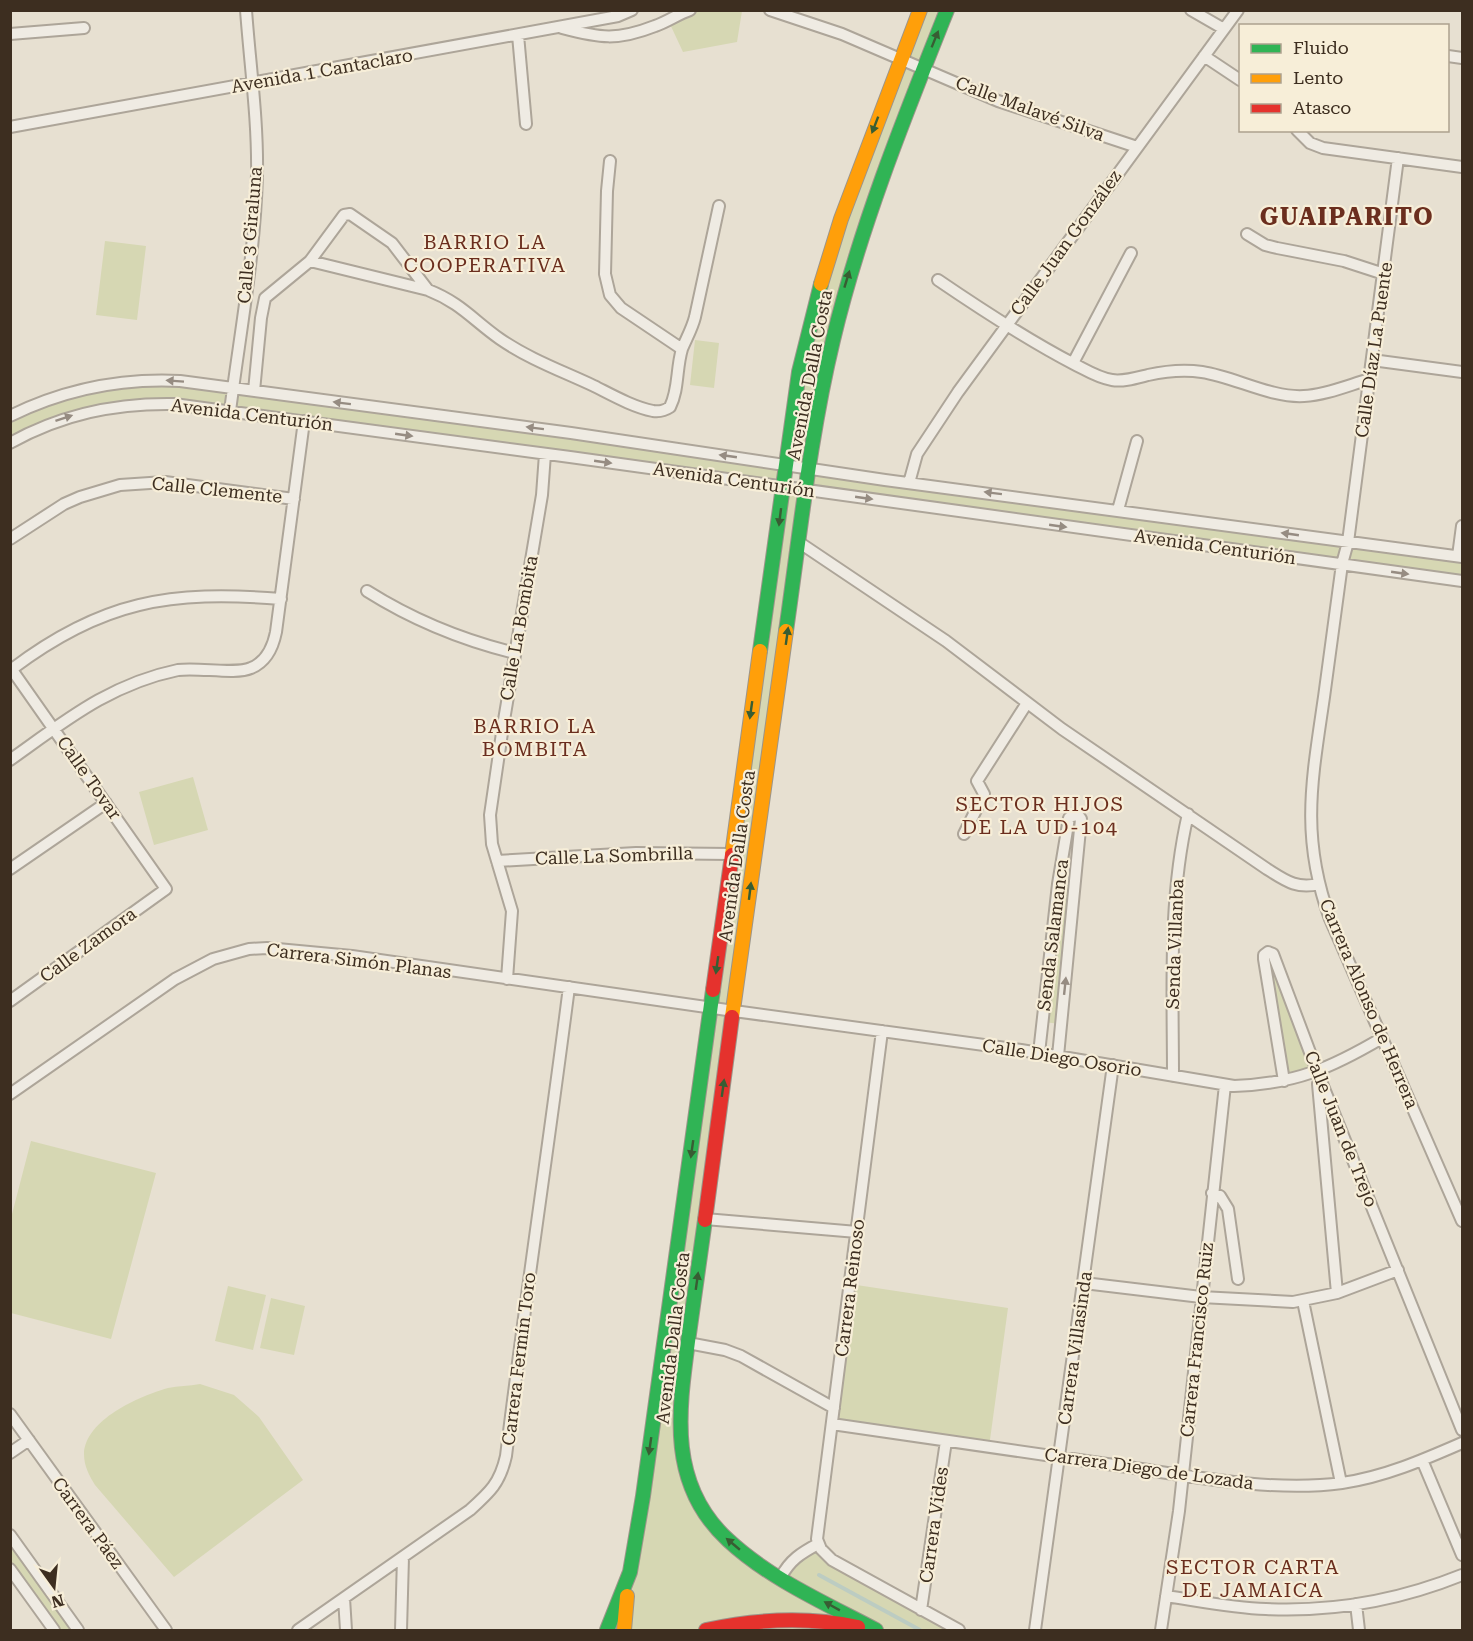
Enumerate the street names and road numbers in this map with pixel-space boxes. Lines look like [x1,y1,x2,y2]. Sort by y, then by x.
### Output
street label: Avenida 1 Cantaclaro [230,44,414,97]
street label: Calle Malavé Silva [953,72,1108,145]
street label: Calle 3 Giraluna [233,165,266,304]
street label: Calle Juan González [1006,166,1126,319]
street label: Calle Díaz La Puente [1351,261,1396,439]
street label: Avenida Dalla Costa [783,288,836,462]
street label: Avenida Centurión [170,394,335,435]
street label: Avenida Centurión [652,458,817,501]
street label: Calle Clemente [151,472,283,507]
street label: Avenida Centurión [1133,525,1298,568]
street label: Calle La Bombita [495,554,542,702]
street label: Calle Tovar [53,732,126,823]
street label: Avenida Dalla Costa [714,768,759,943]
street label: Calle La Sombrilla [535,842,694,869]
street label: Senda Salamanca [1033,858,1072,1012]
street label: Senda Villanba [1162,878,1187,1010]
street label: Carrera Alonso de Herrera [1316,896,1423,1112]
street label: Calle Zamora [36,903,140,987]
street label: Carrera Simón Planas [265,939,453,982]
street label: Calle Diego Osorio [981,1035,1143,1080]
street label: Calle Juan de Trejo [1301,1048,1382,1210]
street label: Carrera Reinoso [831,1218,868,1358]
street label: Carrera Francisco Ruiz [1176,1241,1217,1438]
street label: Avenida Dalla Costa [652,1250,694,1425]
street label: Carrera Villasinda [1053,1269,1096,1426]
street label: Carrera Fermín Toro [497,1271,540,1447]
street label: Carrera Diego de Lozada [1043,1443,1255,1494]
street label: Carrera Vides [915,1466,952,1584]
street label: Carrera Páez [48,1473,129,1573]

